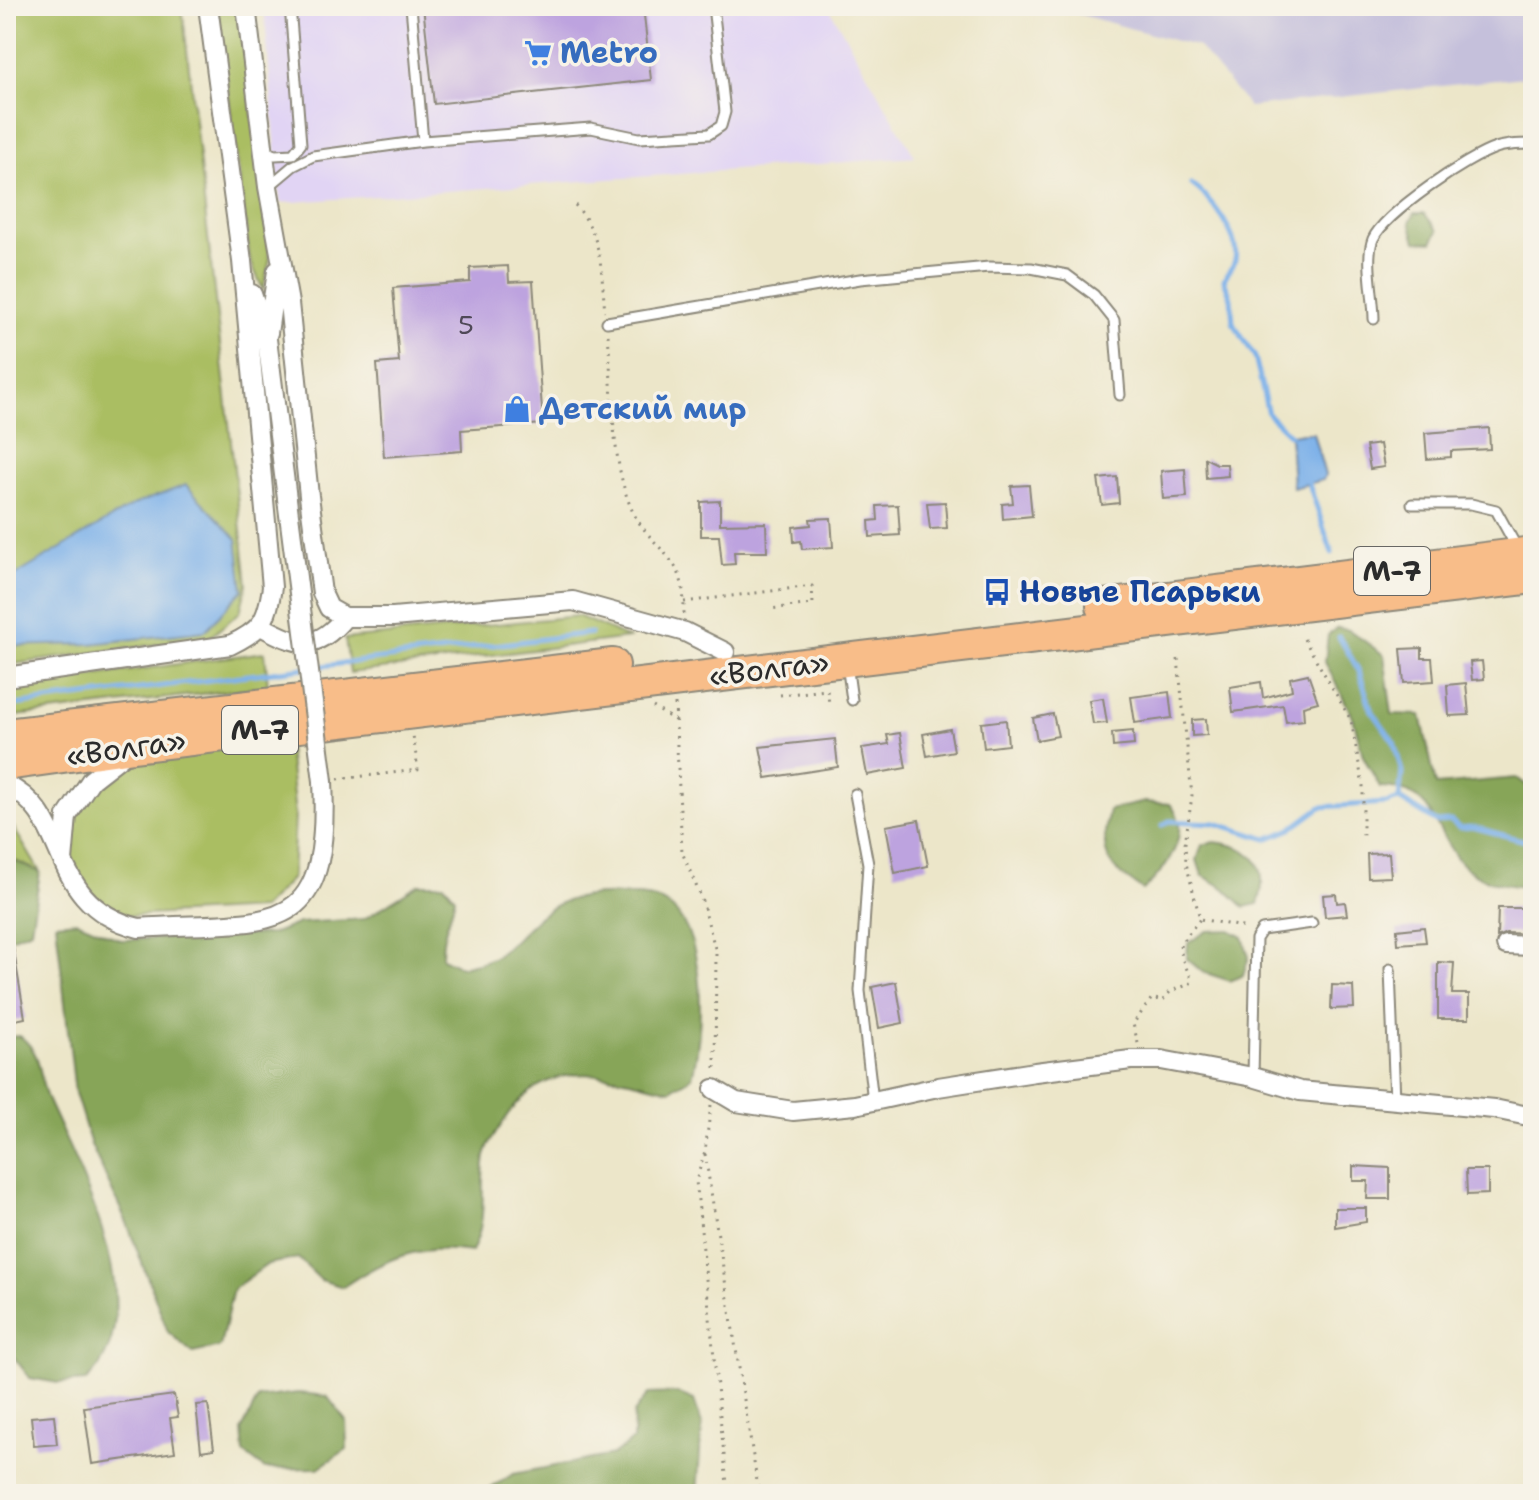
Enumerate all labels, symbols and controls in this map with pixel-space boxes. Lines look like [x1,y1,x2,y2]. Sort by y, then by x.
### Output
place label: Metro [560,32,658,73]
supermarket icon: Metro [523,38,553,68]
house number: 5 [458,307,474,342]
place label: Детский мир [539,388,746,429]
shop icon: Детский мир [502,394,532,424]
road number: М-7 [1354,547,1430,595]
place label: Новые Псарьки [1019,571,1261,612]
bus stop icon: Новые Псарьки [982,577,1012,607]
street label: «Волга» [707,641,831,696]
road number: М-7 [222,706,298,754]
street label: «Волга» [64,719,188,776]

